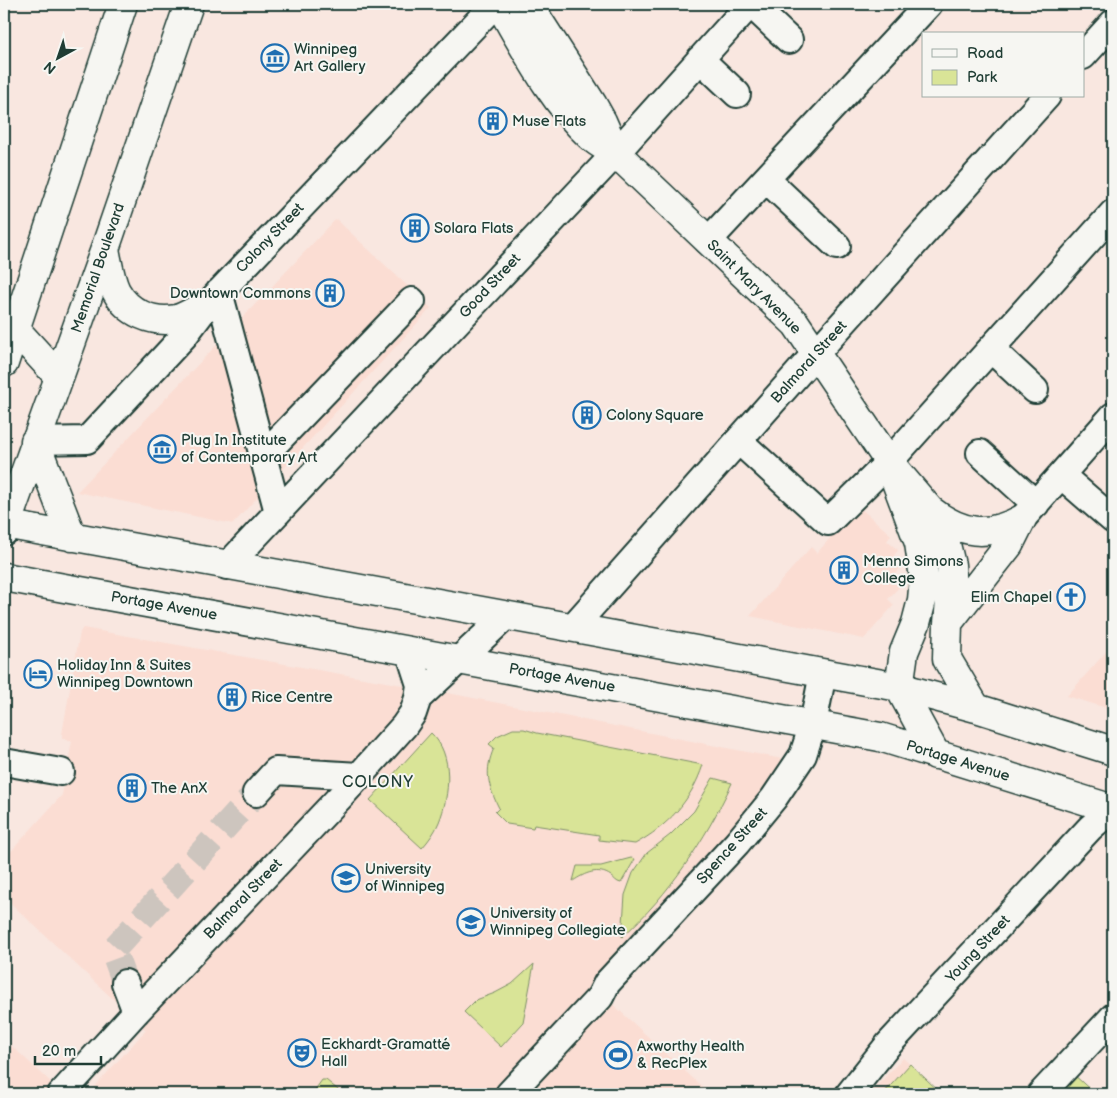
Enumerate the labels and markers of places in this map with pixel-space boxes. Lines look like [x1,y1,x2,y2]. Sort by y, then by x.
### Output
place label: Winnipeg Art Gallery [294,40,366,76]
museum icon: Winnipeg Art Gallery [260,43,290,73]
building icon: Muse Flats [478,106,508,136]
place label: Muse Flats [512,112,587,131]
building icon: Solara Flats [400,213,430,243]
place label: Solara Flats [434,219,514,238]
building icon: Downtown Commons [315,278,345,308]
place label: Downtown Commons [170,284,312,303]
building icon: Colony Square [572,400,602,430]
place label: Colony Square [606,406,704,425]
place label: Plug In Institute of Contemporary Art [181,431,318,467]
museum icon: Plug In Institute of Contemporary Art [147,434,177,464]
place label: Menno Simons College [863,552,964,588]
building icon: Menno Simons College [829,555,859,585]
church icon: Elim Chapel [1056,582,1086,612]
place label: Elim Chapel [970,588,1052,607]
place label: Holiday Inn & Suites Winnipeg Downtown [57,656,193,692]
hotel icon: Holiday Inn & Suites Winnipeg Downtown [23,659,53,689]
building icon: Rice Centre [217,682,247,712]
place label: Rice Centre [251,688,333,707]
building icon: The AnX [117,773,147,803]
place label: The AnX [151,779,207,798]
place label: University of Winnipeg [365,860,445,896]
school or university icon: University of Winnipeg [331,863,361,893]
place label: University of Winnipeg Collegiate [490,904,626,940]
school or university icon: University of Winnipeg Collegiate [456,907,486,937]
place label: Eckhardt-Gramatté Hall [321,1035,450,1071]
place label: Axworthy Health & RecPlex [637,1037,745,1073]
theatre icon: Eckhardt-Gramatté Hall [287,1038,317,1068]
sports icon: Axworthy Health & RecPlex [603,1040,633,1070]

